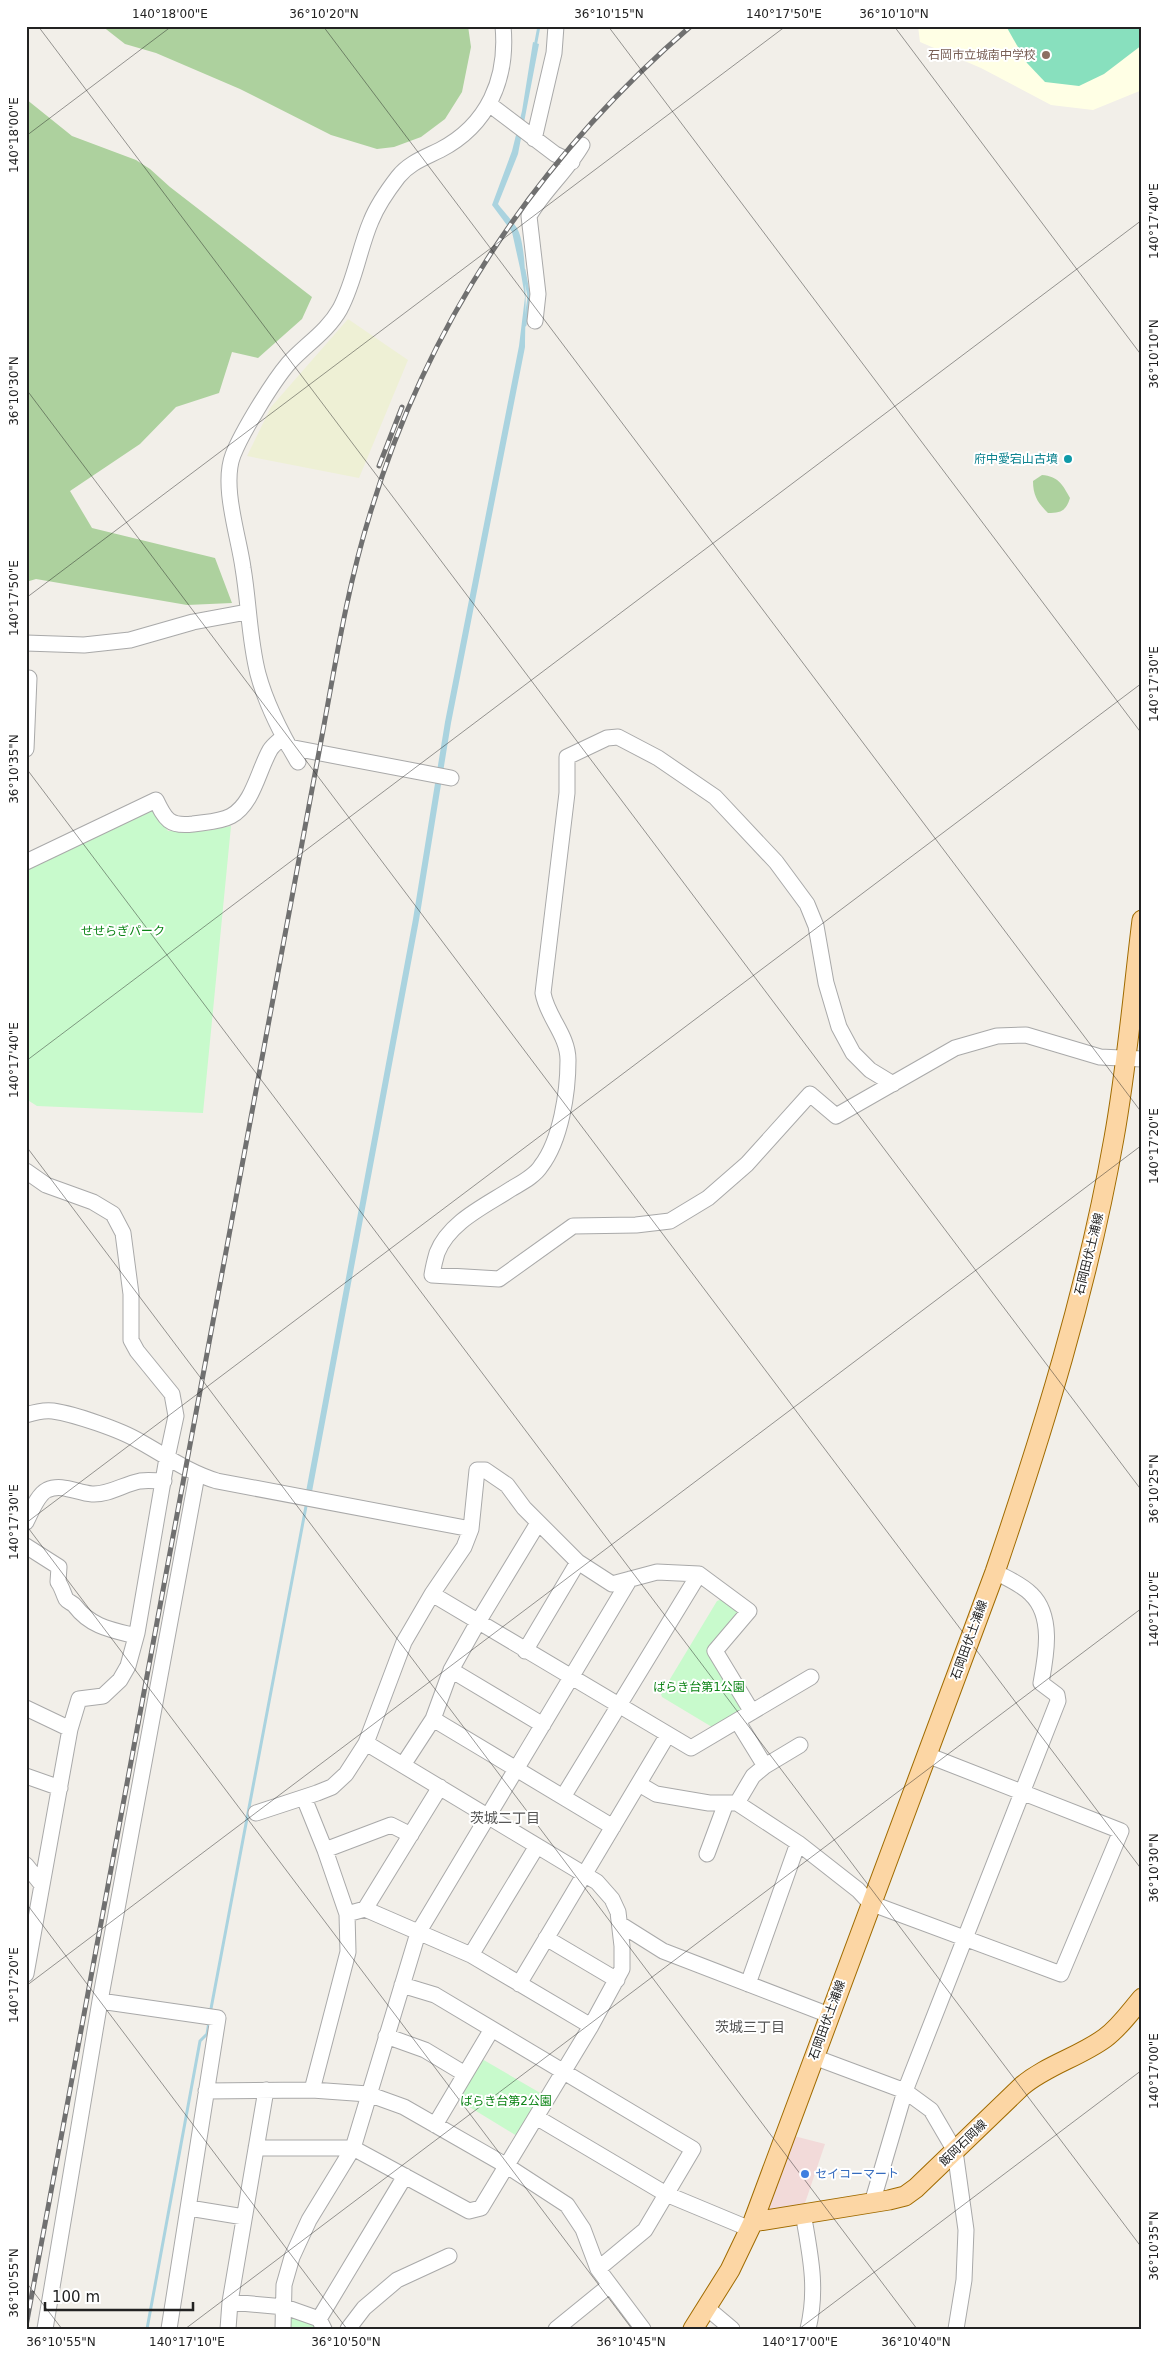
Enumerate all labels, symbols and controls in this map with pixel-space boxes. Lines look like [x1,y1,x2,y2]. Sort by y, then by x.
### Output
text: 140°18'00"E [132,7,208,21]
text: 36°10'20"N [289,7,359,21]
text: 36°10'15"N [574,7,644,21]
text: 140°17'50"E [746,7,822,21]
text: 36°10'10"N [859,7,929,21]
place label: 石岡市立城南中学校 [928,48,1036,62]
marker: 石岡市立城南中学校 [1040,49,1052,61]
text: 140°18'00"E [7,97,21,173]
text: 140°17'40"E [1147,183,1161,259]
text: 36°10'10"N [1147,319,1161,389]
text: 36°10'30"N [7,356,21,426]
place label: 府中愛宕山古墳 [974,452,1058,466]
marker: 府中愛宕山古墳 [1062,453,1074,465]
text: 140°17'50"E [7,560,21,636]
text: 140°17'30"E [1147,646,1161,722]
text: 36°10'35"N [7,734,21,804]
park label: せせらぎパーク [81,924,165,938]
text: 140°17'40"E [7,1022,21,1098]
text: 140°17'20"E [1147,1108,1161,1184]
street label: 石岡田伏土浦線 [1072,1212,1106,1296]
text: 36°10'25"N [1147,1454,1161,1524]
text: 140°17'30"E [7,1484,21,1560]
text: 140°17'10"E [1147,1571,1161,1647]
street label: 石岡田伏土浦線 [948,1598,990,1682]
park label: ばらき台第1公園 [653,1680,745,1694]
district label: 茨城二丁目 [470,1810,540,1826]
text: 36°10'30"N [1147,1833,1161,1903]
text: 140°17'20"E [7,1947,21,2023]
street label: 石岡田伏土浦線 [806,1978,848,2062]
district label: 茨城三丁目 [715,2019,785,2035]
text: 140°17'00"E [1147,2033,1161,2109]
park label: ばらき台第2公園 [460,2094,552,2108]
street label: 飯岡石岡線 [937,2117,989,2169]
place label: セイコーマート [815,2167,899,2181]
marker: セイコーマート [799,2168,811,2180]
text: 36°10'35"N [1147,2211,1161,2281]
text: 36°10'55"N [7,2248,21,2318]
scale bar [45,2280,192,2312]
text: 100 m [52,2288,100,2306]
text: 36°10'55"N [26,2335,96,2349]
text: 140°17'10"E [149,2335,225,2349]
text: 36°10'50"N [311,2335,381,2349]
text: 36°10'45"N [596,2335,666,2349]
text: 140°17'00"E [762,2335,838,2349]
text: 36°10'40"N [881,2335,951,2349]

